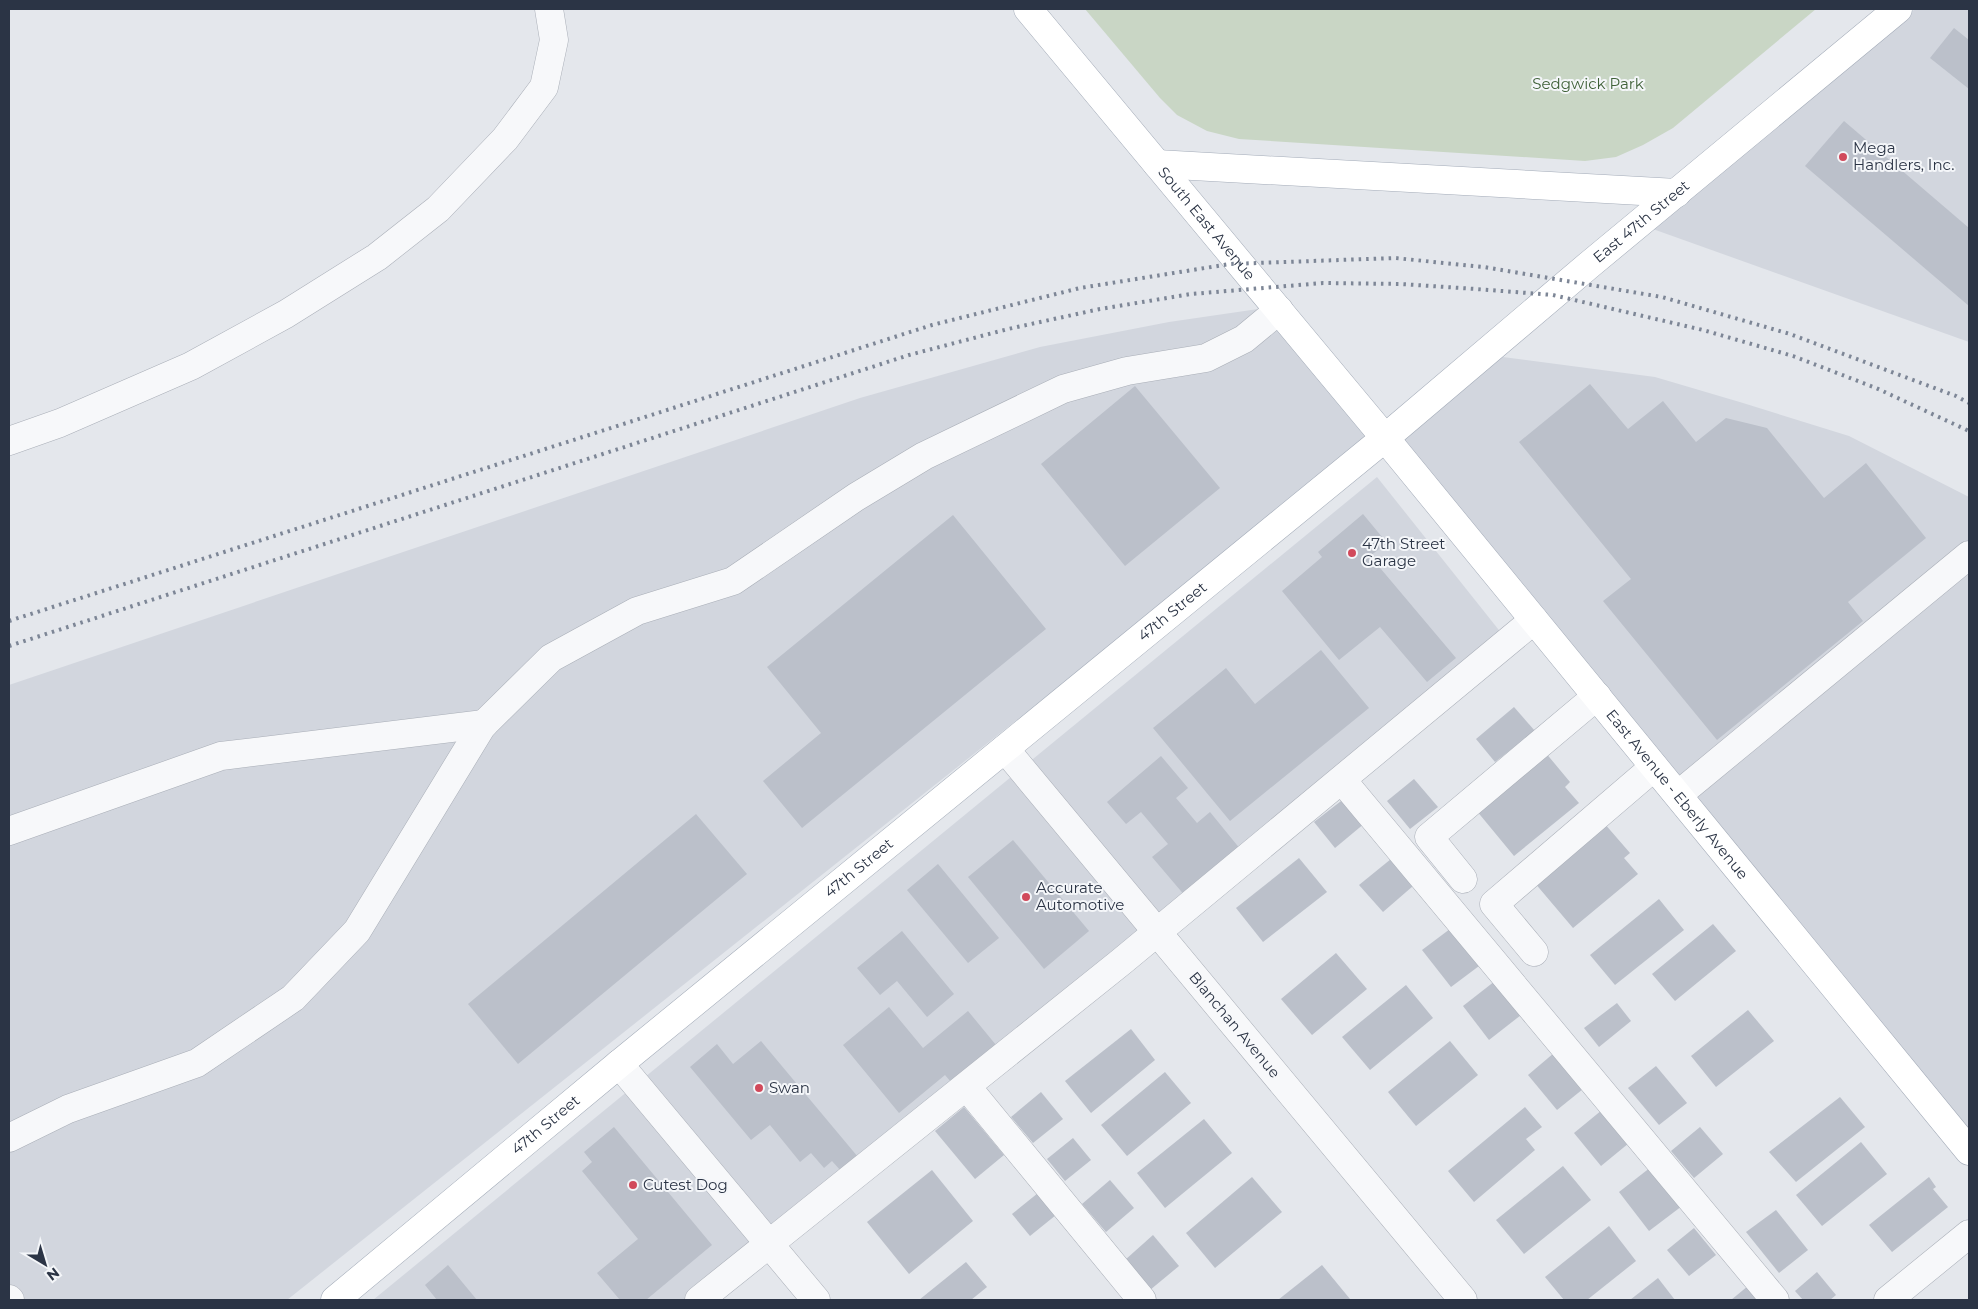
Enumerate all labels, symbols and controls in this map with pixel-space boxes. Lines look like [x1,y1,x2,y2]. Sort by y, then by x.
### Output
park label: Sedgwick Park [1532,74,1644,93]
place label: Mega Handlers, Inc. [1853,138,1954,174]
marker: Mega Handlers, Inc. [1837,151,1849,163]
street label: South East Avenue [1154,163,1259,284]
street label: East 47th Street [1589,176,1693,267]
place label: 47th Street Garage [1362,534,1445,570]
marker: 47th Street Garage [1346,547,1358,559]
street label: 47th Street [1134,578,1210,645]
street label: East Avenue - Eberly Avenue [1602,705,1753,883]
street label: 47th Street [820,834,897,901]
place label: Accurate Automotive [1036,878,1124,914]
marker: Accurate Automotive [1020,891,1032,903]
street label: Blanchan Avenue [1185,968,1284,1082]
place label: Swan [769,1078,810,1097]
marker: Swan [753,1082,765,1094]
street label: 47th Street [507,1091,584,1158]
place label: Cutest Dog [643,1175,728,1194]
marker: Cutest Dog [627,1179,639,1191]
north arrow [20,1239,70,1289]
text: N [43,1264,63,1285]

